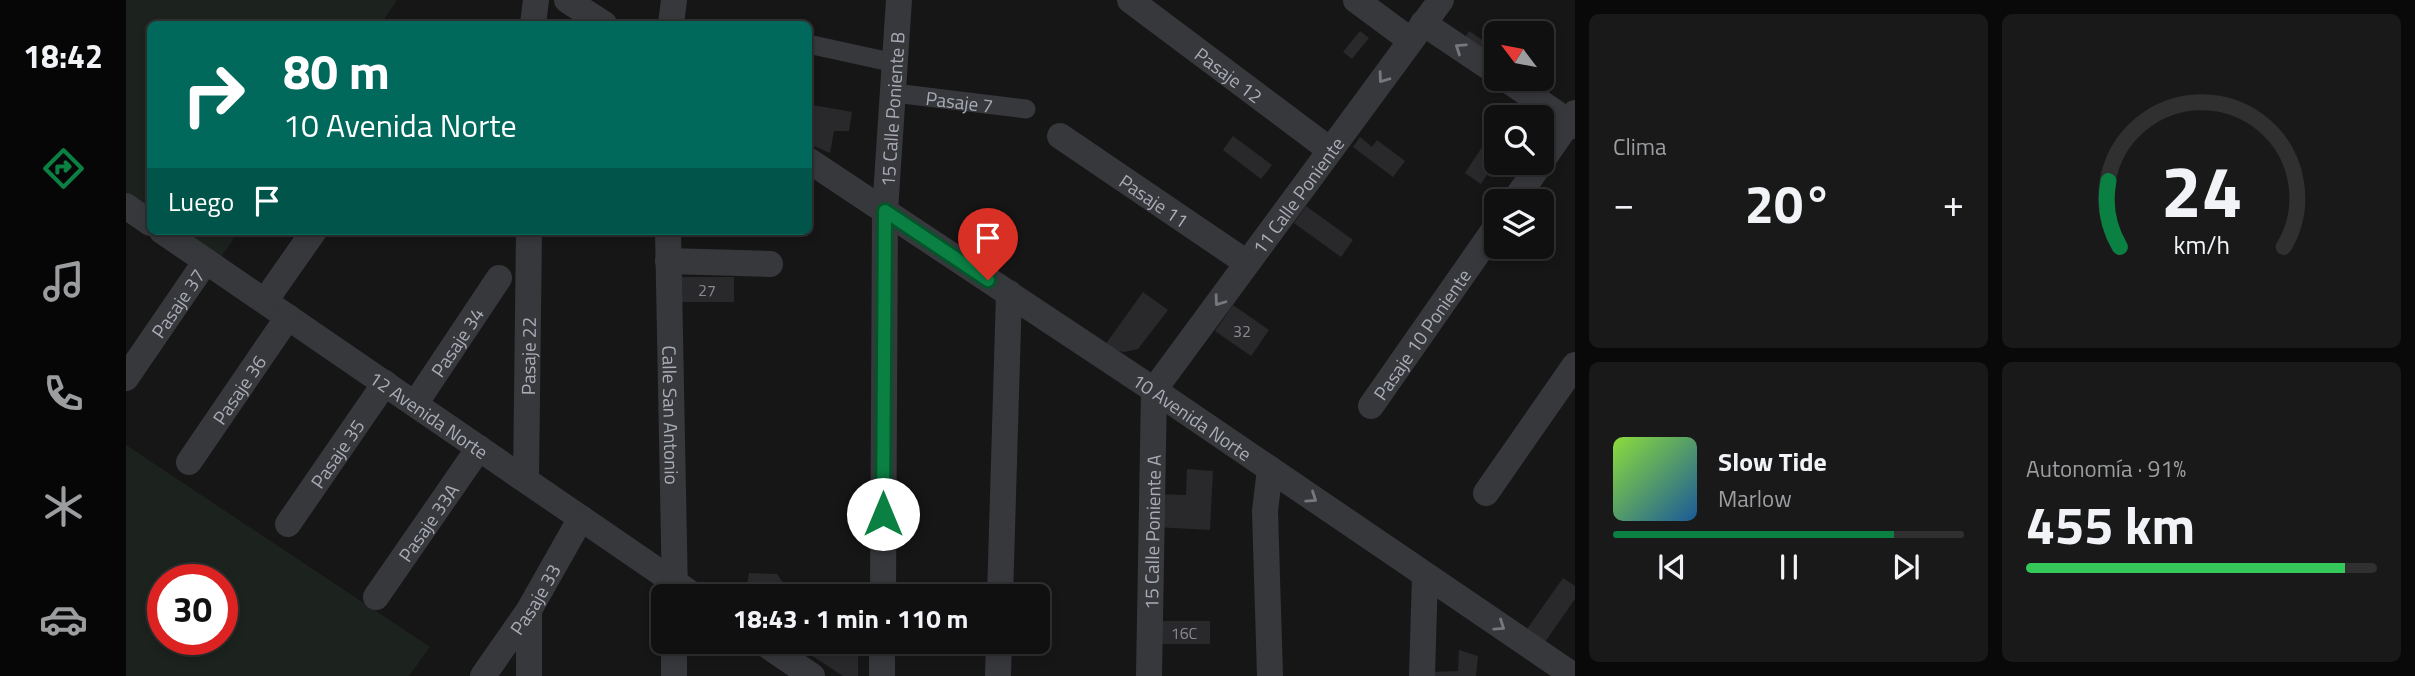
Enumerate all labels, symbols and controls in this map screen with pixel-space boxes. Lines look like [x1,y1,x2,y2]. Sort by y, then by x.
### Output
north arrow [1484,21,1554,91]
map controls [1484,21,1554,259]
street label: 15 Calle Poniente B [872,31,911,188]
text: 18:42 [23,32,103,80]
text: 80 m [283,33,390,108]
street label: Pasaje 12 [1189,39,1269,110]
one-way arrow [1455,44,1468,56]
icon: right [168,49,259,140]
one-way arrow [1378,70,1391,83]
street label: Pasaje 7 [924,82,995,119]
text: 10 Avenida Norte [283,101,517,149]
button: search [1484,105,1554,175]
text: Clima [1613,129,1667,164]
street label: 11 Calle Poniente [1244,130,1350,260]
text: 24 [2161,135,2242,245]
icon: directions [39,144,88,193]
text: 20° [1745,164,1832,243]
street label: Pasaje 11 [1114,166,1195,234]
text: − [1613,174,1634,232]
text: + [1943,174,1964,232]
text: Luego [168,182,234,221]
icon: arrive [248,182,286,220]
button: layers [1484,189,1554,259]
pin [958,208,1018,280]
icon: arrive [969,219,1007,257]
text: km/h [2173,226,2230,264]
icon: music [39,257,88,306]
street label: Pasaje 37 [143,262,211,343]
street label: Pasaje 10 Poniente [1365,262,1477,405]
house number: 27 [698,278,716,302]
one-way arrow [1215,293,1228,306]
street label: Pasaje 34 [423,301,490,382]
street label: Pasaje 22 [513,317,542,395]
house number: 32 [1233,319,1251,343]
street label: Calle San Antonio [656,345,687,485]
street label: Pasaje 36 [205,349,273,430]
street label: 12 Avenida Norte [364,363,495,465]
street label: 10 Avenida Norte [1127,365,1258,467]
icon: phone [39,369,88,418]
street label: Pasaje 35 [303,413,371,494]
text: Slow Tide [1718,442,1827,481]
text: Autonomía · 91% [2026,451,2186,486]
street label: 15 Calle Poniente A [1136,454,1167,610]
street label: Pasaje 33A [390,477,465,567]
position arrow [846,477,920,551]
text: Marlow [1718,481,1792,516]
icon: climate [39,482,88,531]
text: 455 km [2026,485,2195,564]
one-way arrow [1304,490,1317,502]
icon: previous [1653,548,1691,586]
icon: pause [1770,548,1808,586]
icon: next [1887,548,1925,586]
street label: Pasaje 33 [502,558,567,640]
speed limit sign: 30 [147,564,238,655]
icon: car [39,595,88,644]
text: 18:43 · 1 min · 110 m [733,599,968,638]
one-way arrow [1492,618,1505,630]
house number: 16C [1171,621,1198,645]

